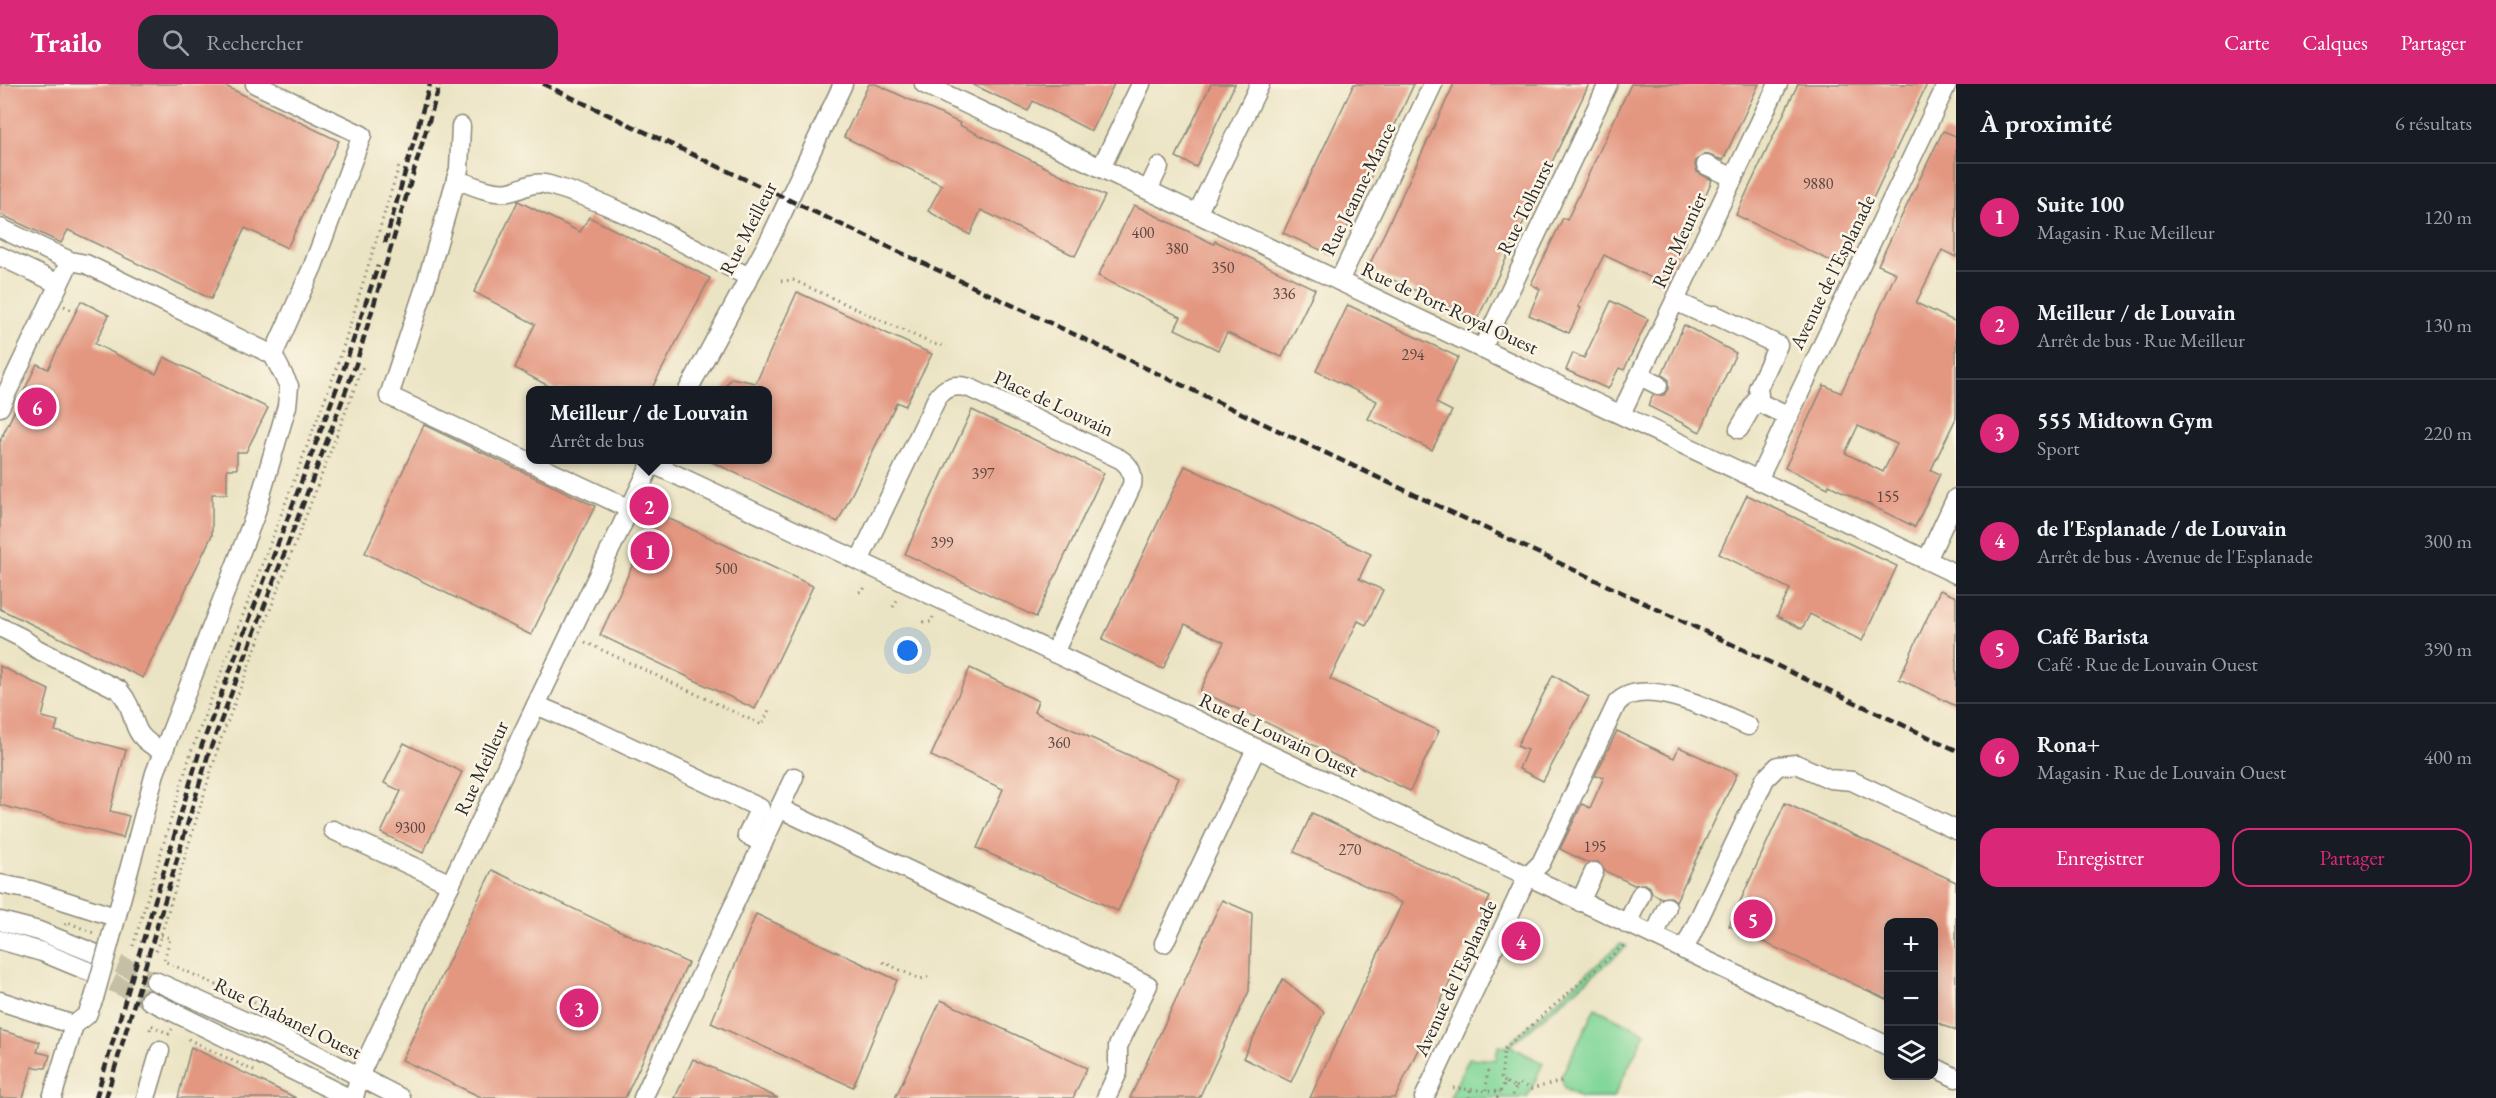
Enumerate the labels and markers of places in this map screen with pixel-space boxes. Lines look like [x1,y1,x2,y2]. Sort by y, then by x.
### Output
pin: 6 [18,384,57,430]
pin: 2 [630,484,668,528]
pin: 1 [630,528,670,574]
pin: 5 [1734,896,1772,942]
pin: 4 [1502,918,1540,964]
pin: 3 [560,986,598,1030]

